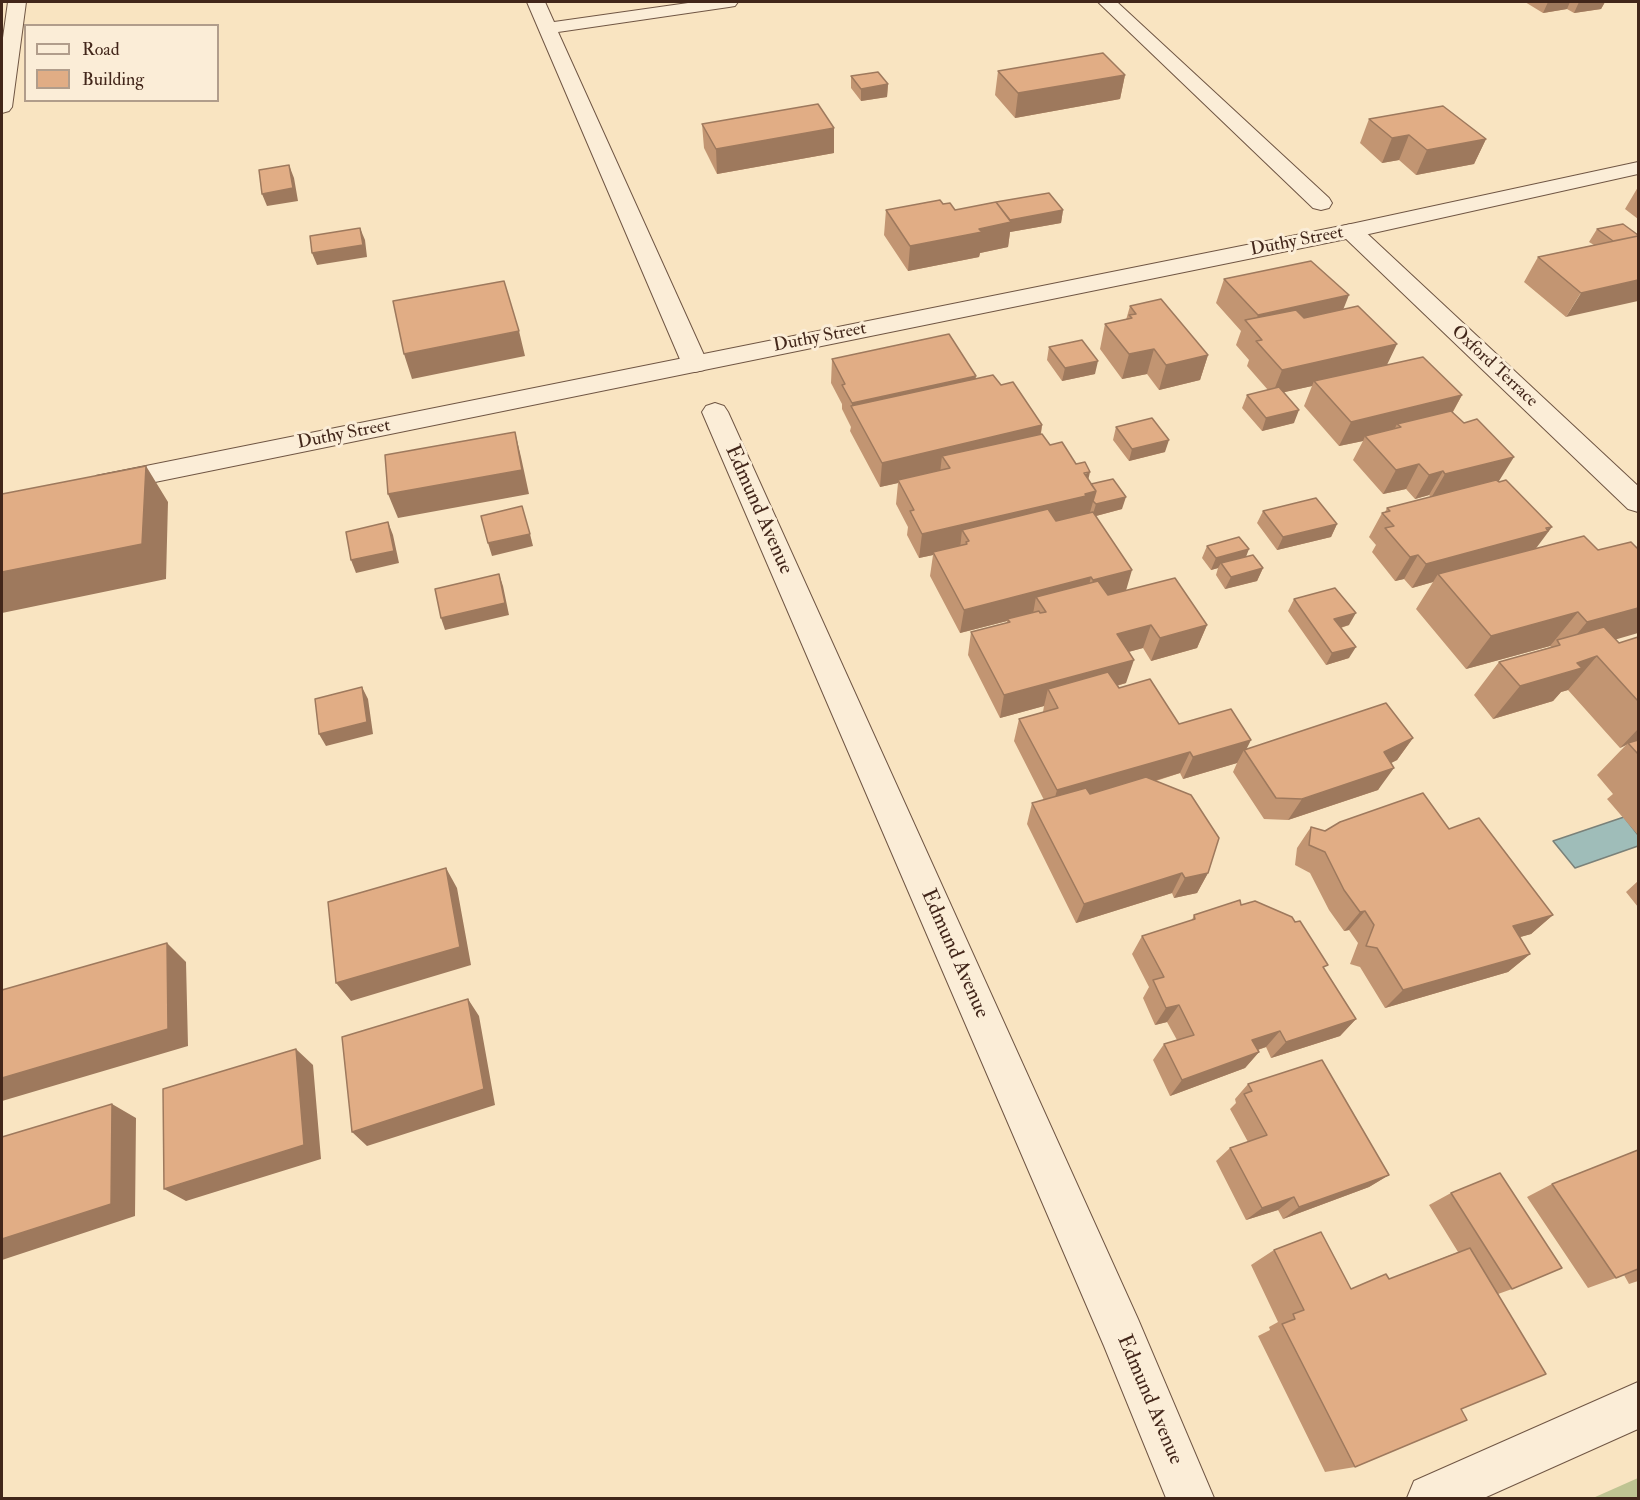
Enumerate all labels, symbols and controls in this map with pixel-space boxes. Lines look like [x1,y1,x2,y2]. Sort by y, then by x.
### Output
legend [24,24,219,102]
text: Road [82,38,120,61]
text: Building [82,68,144,91]
street label: Duthy Street [1249,222,1345,262]
street label: Duthy Street [772,318,868,358]
street label: Oxford Terrace [1446,321,1542,413]
street label: Duthy Street [296,415,392,455]
street label: Edmund Avenue [718,441,798,579]
street label: Edmund Avenue [914,885,994,1023]
street label: Edmund Avenue [1110,1331,1188,1469]

